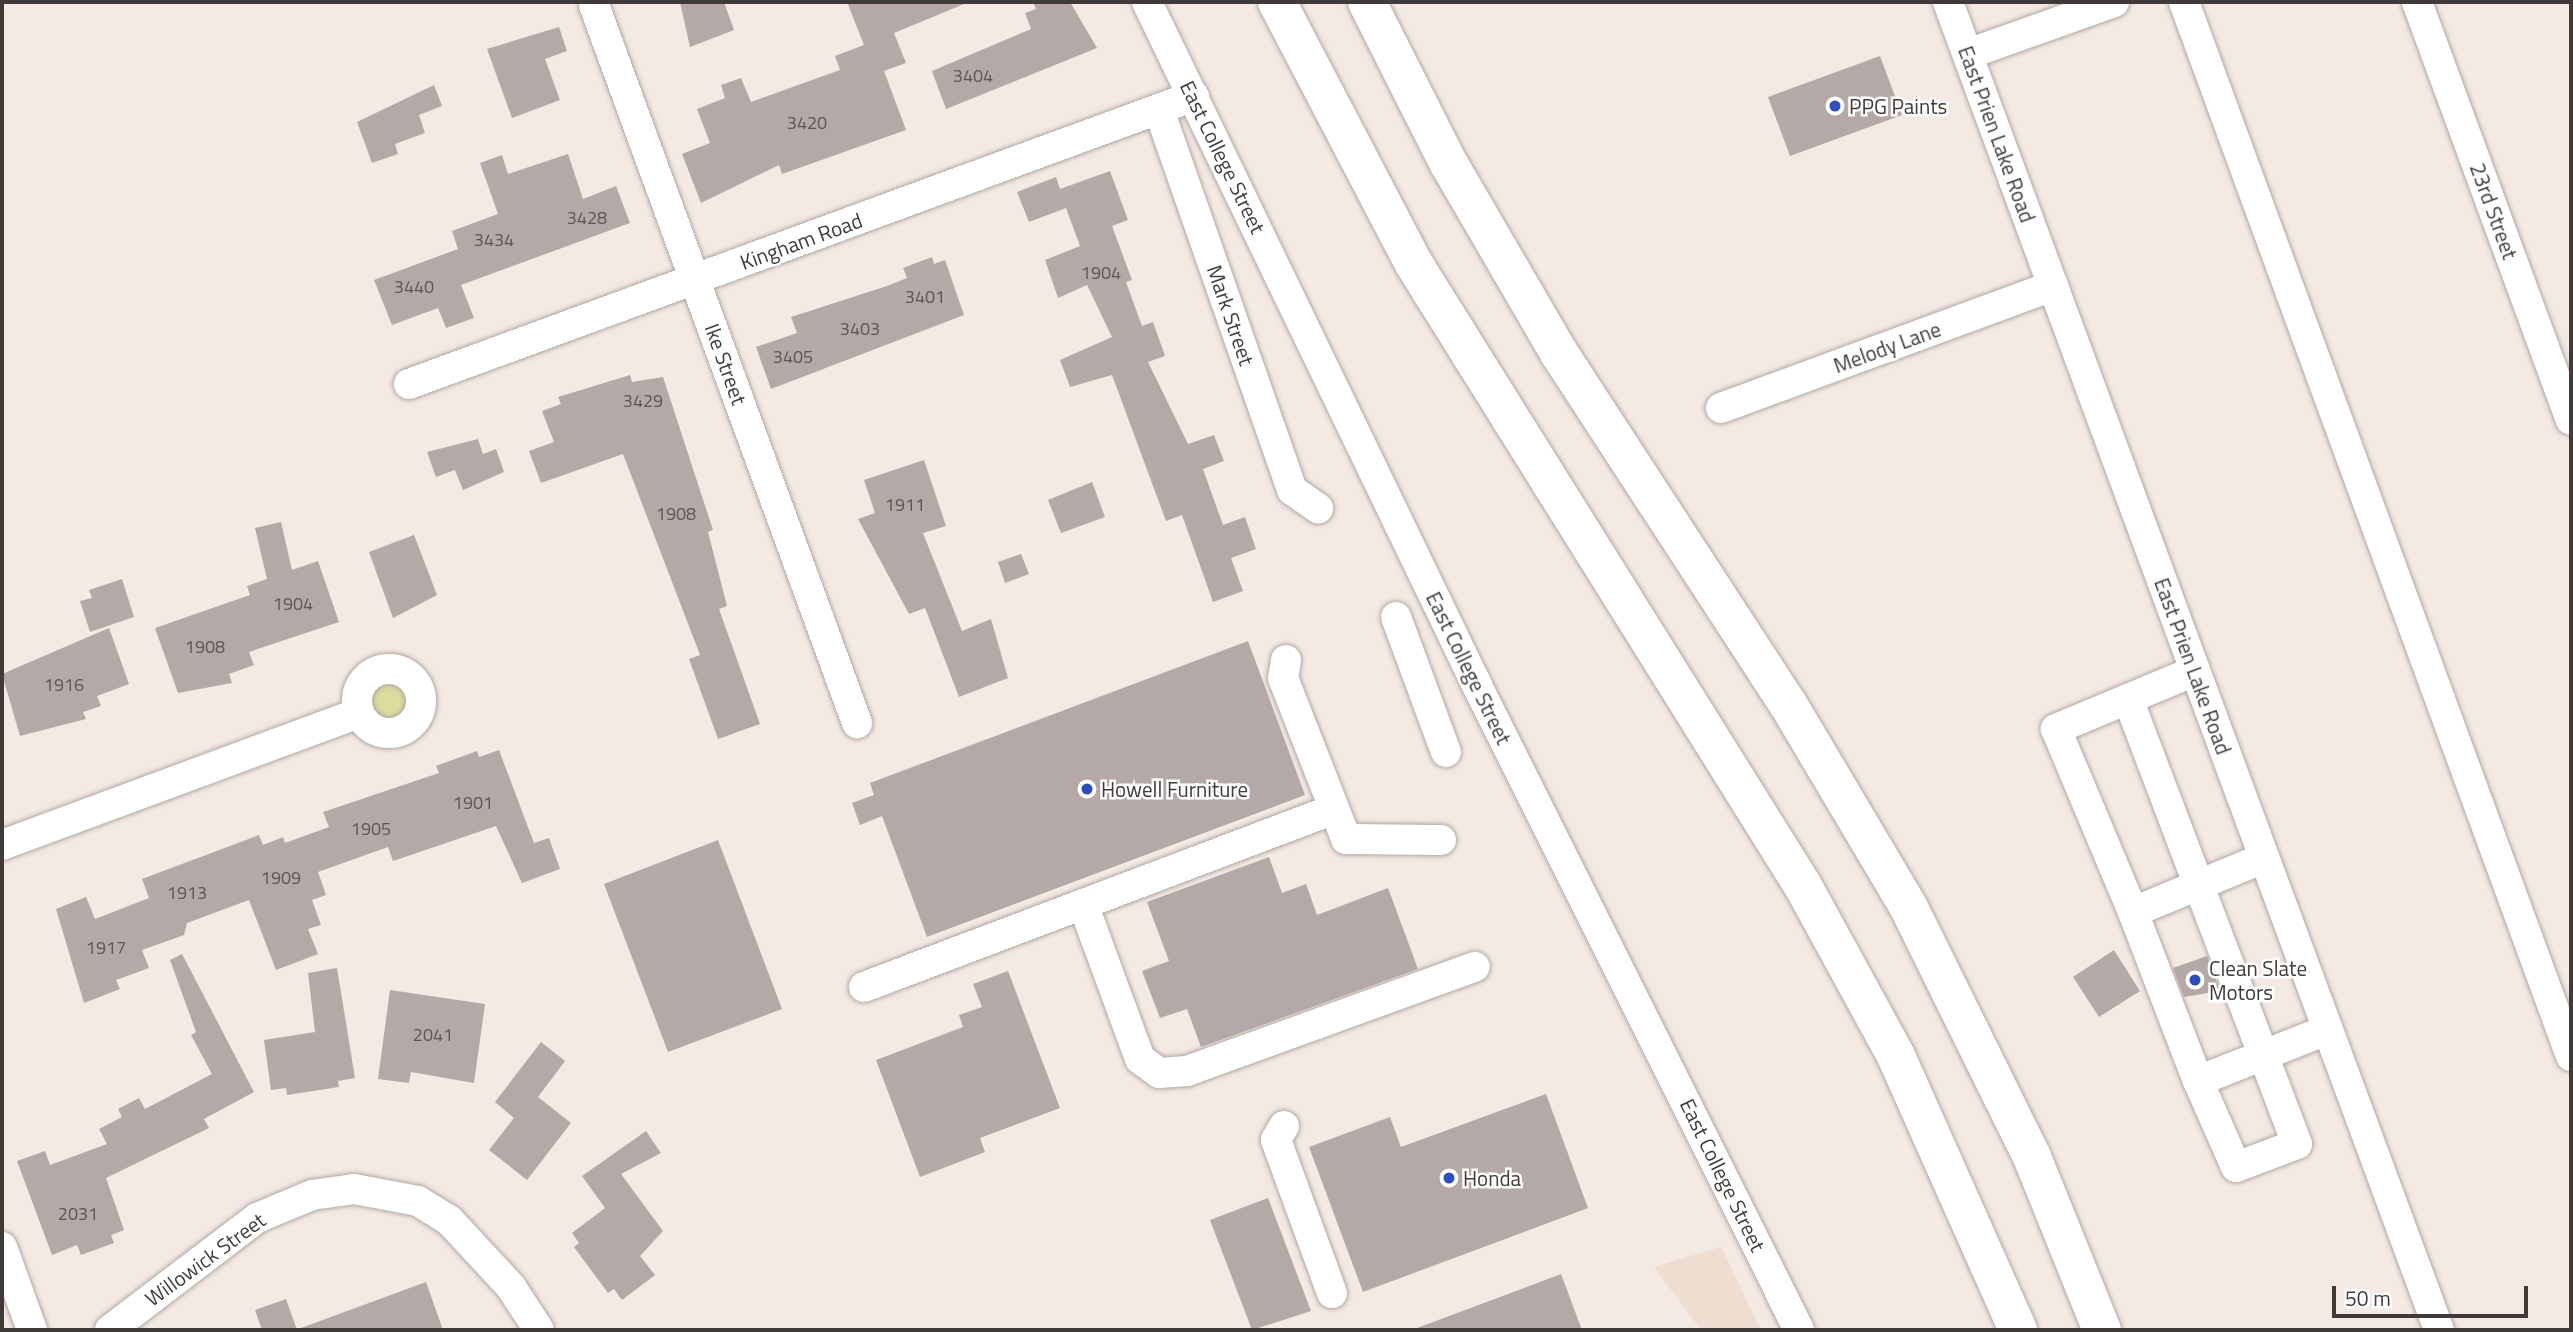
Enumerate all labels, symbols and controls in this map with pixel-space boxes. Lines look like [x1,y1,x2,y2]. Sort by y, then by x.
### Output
street label: East Prien Lake Road [1953,42,2041,226]
house number: 3404 [953,65,993,87]
street label: East College Street [1175,77,1271,237]
place label: PPG Paints [1849,93,1947,119]
marker: PPG Paints [1827,98,1843,114]
house number: 3420 [787,112,827,134]
street label: 23rd Street [2465,160,2523,262]
house number: 3428 [567,207,607,229]
street label: Kingham Road [737,207,865,275]
house number: 3434 [474,229,514,251]
house number: 1904 [1081,262,1121,284]
street label: Mark Street [1202,262,1260,368]
house number: 3440 [394,276,434,298]
house number: 3401 [905,286,945,308]
street label: Melody Lane [1830,316,1944,378]
house number: 3403 [840,318,880,340]
street label: Ike Street [700,320,752,408]
house number: 3405 [773,346,813,368]
house number: 3429 [623,390,663,412]
house number: 1911 [885,494,925,516]
house number: 1908 [656,503,696,525]
street label: East Prien Lake Road [2149,574,2237,758]
street label: East College Street [1421,588,1517,748]
house number: 1904 [273,593,313,615]
house number: 1908 [185,636,225,658]
house number: 1916 [44,674,84,696]
place label: Howell Furniture [1101,776,1248,802]
marker: Howell Furniture [1079,781,1095,797]
house number: 1901 [453,792,493,814]
house number: 1905 [351,818,391,840]
house number: 1909 [261,867,301,889]
house number: 1913 [167,882,207,904]
house number: 1917 [86,937,126,959]
place label: Clean Slate Motors [2209,955,2307,1005]
marker: Clean Slate Motors [2187,972,2203,988]
house number: 2041 [413,1024,453,1046]
street label: East College Street [1675,1095,1771,1255]
place label: Honda [1463,1165,1521,1191]
marker: Honda [1441,1170,1457,1186]
house number: 2031 [58,1203,98,1225]
street label: Willowick Street [140,1207,270,1311]
scale bar [2335,1272,2531,1316]
text: 50 m [2345,1282,2391,1314]

